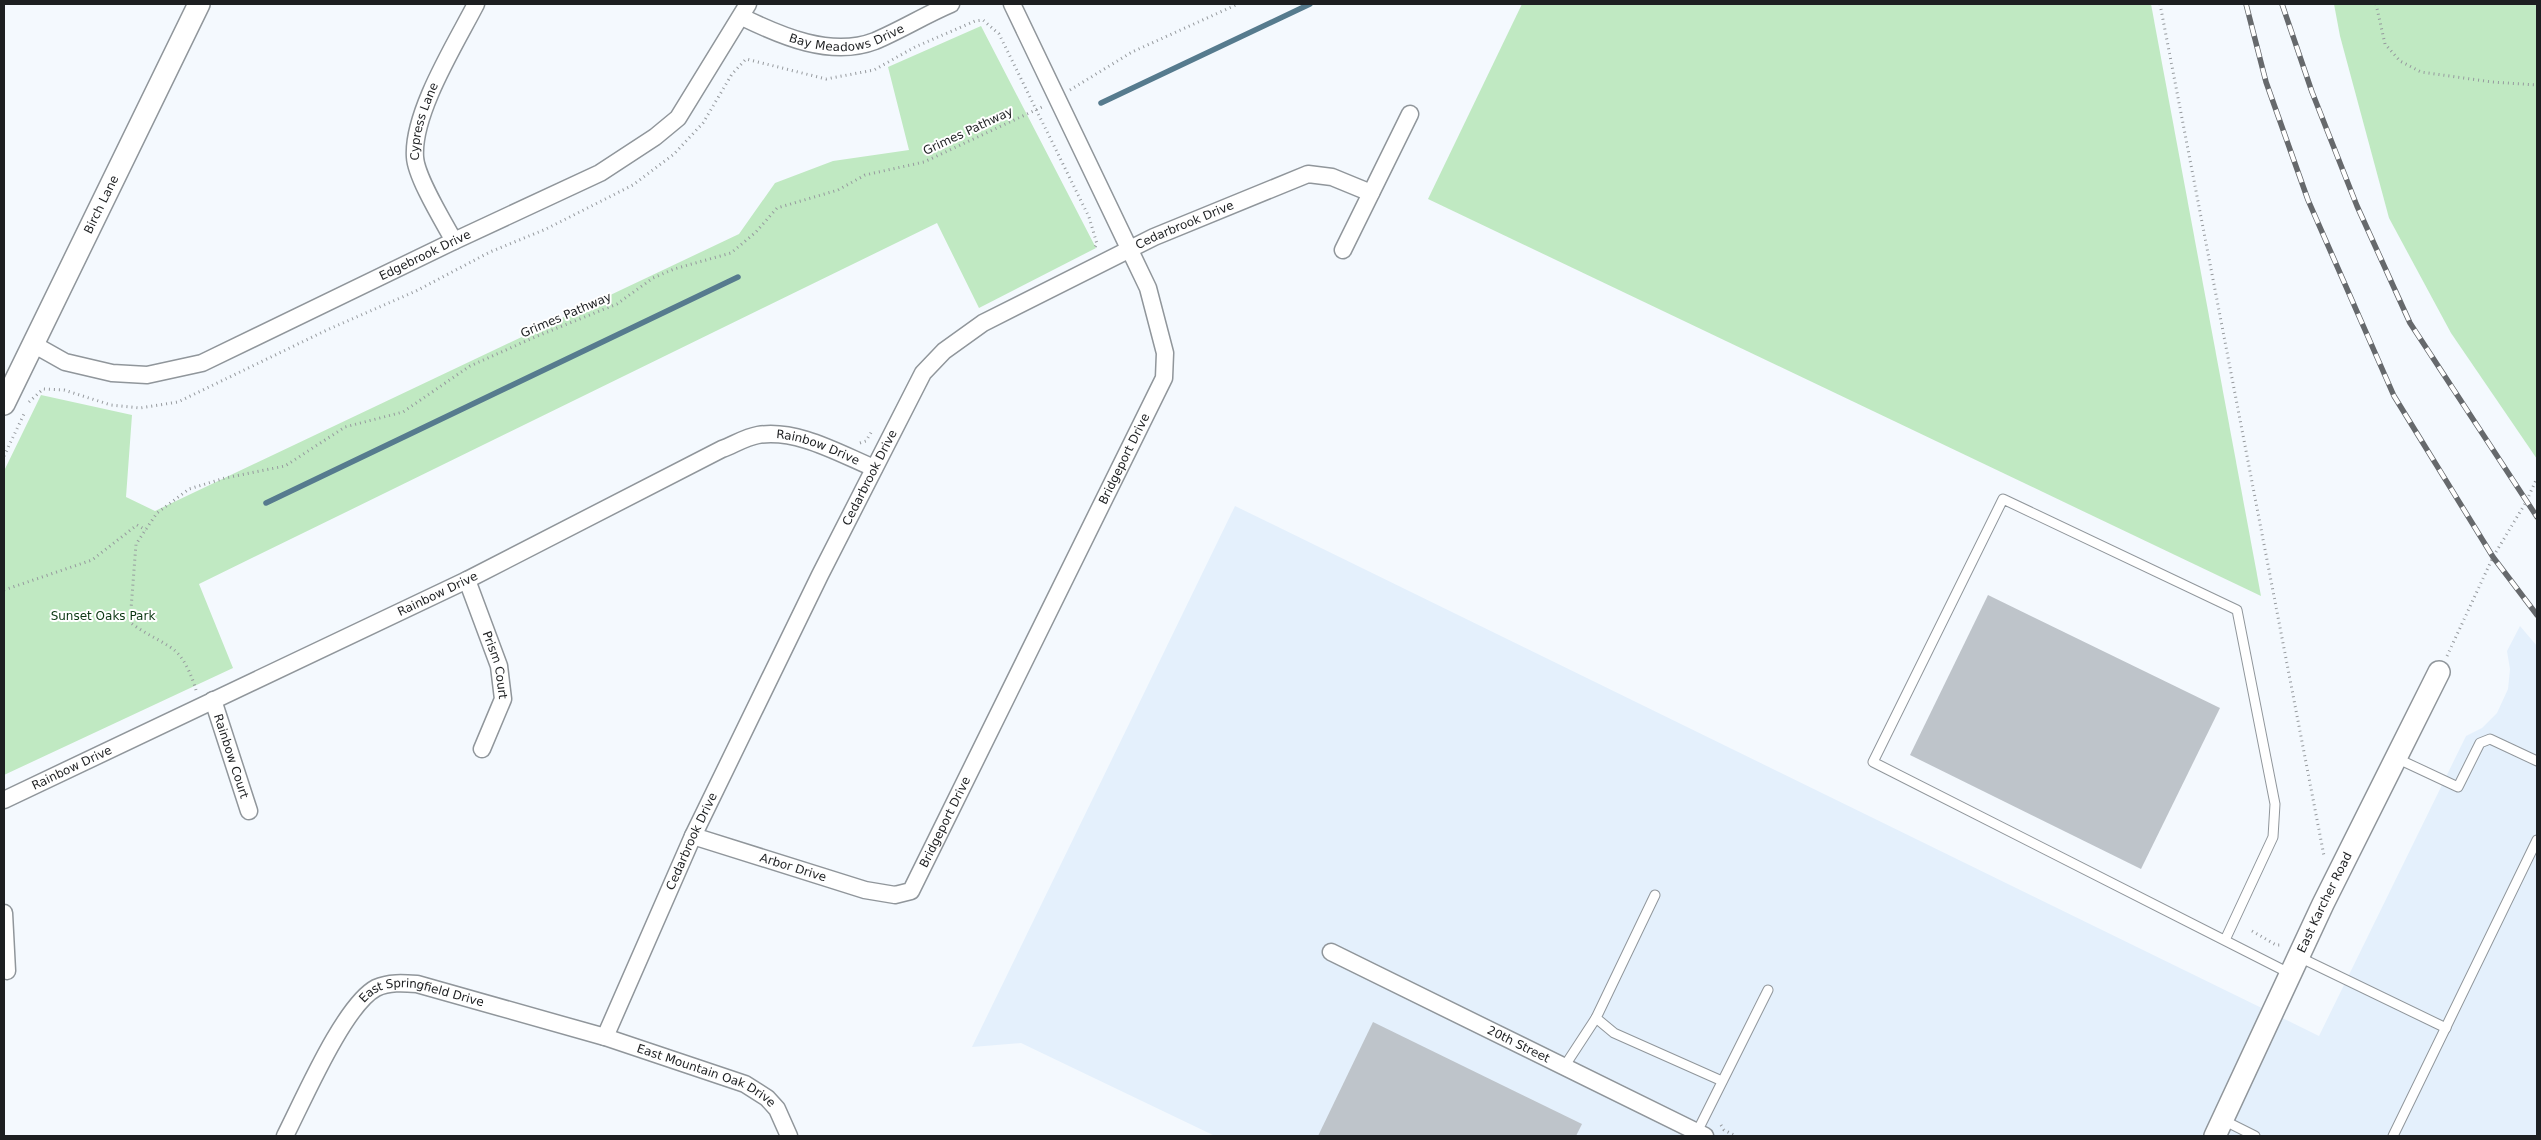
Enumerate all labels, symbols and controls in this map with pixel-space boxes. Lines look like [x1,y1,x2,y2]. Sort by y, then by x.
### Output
street label: Bay Meadows Drive [787,21,906,54]
street label: Cypress Lane [408,80,441,161]
street label: Grimes Pathway [921,104,1015,158]
street label: Birch Lane [81,173,121,236]
street label: Cedarbrook Drive [1133,198,1236,252]
street label: Edgebrook Drive [377,227,473,283]
street label: Grimes Pathway [518,290,614,340]
street label: Bridgeport Drive [1096,411,1152,507]
street label: Rainbow Drive [776,427,862,468]
street label: Cedarbrook Drive [839,427,900,528]
street label: Rainbow Drive [395,569,480,619]
park label: Sunset Oaks Park [51,609,155,623]
street label: Prism Court [480,629,510,700]
street label: Rainbow Court [211,712,252,800]
street label: Rainbow Drive [29,743,114,793]
street label: Bridgeport Drive [917,774,973,870]
street label: Cedarbrook Drive [663,790,720,892]
street label: Arbor Drive [758,850,828,884]
street label: East Karcher Road [2294,850,2355,955]
text: East Springfield Drive [356,976,485,1010]
street label: East Springfield Drive [358,998,488,1012]
street label: 20th Street [1485,1023,1552,1066]
street label: East Mountain Oak Drive [635,1041,779,1110]

